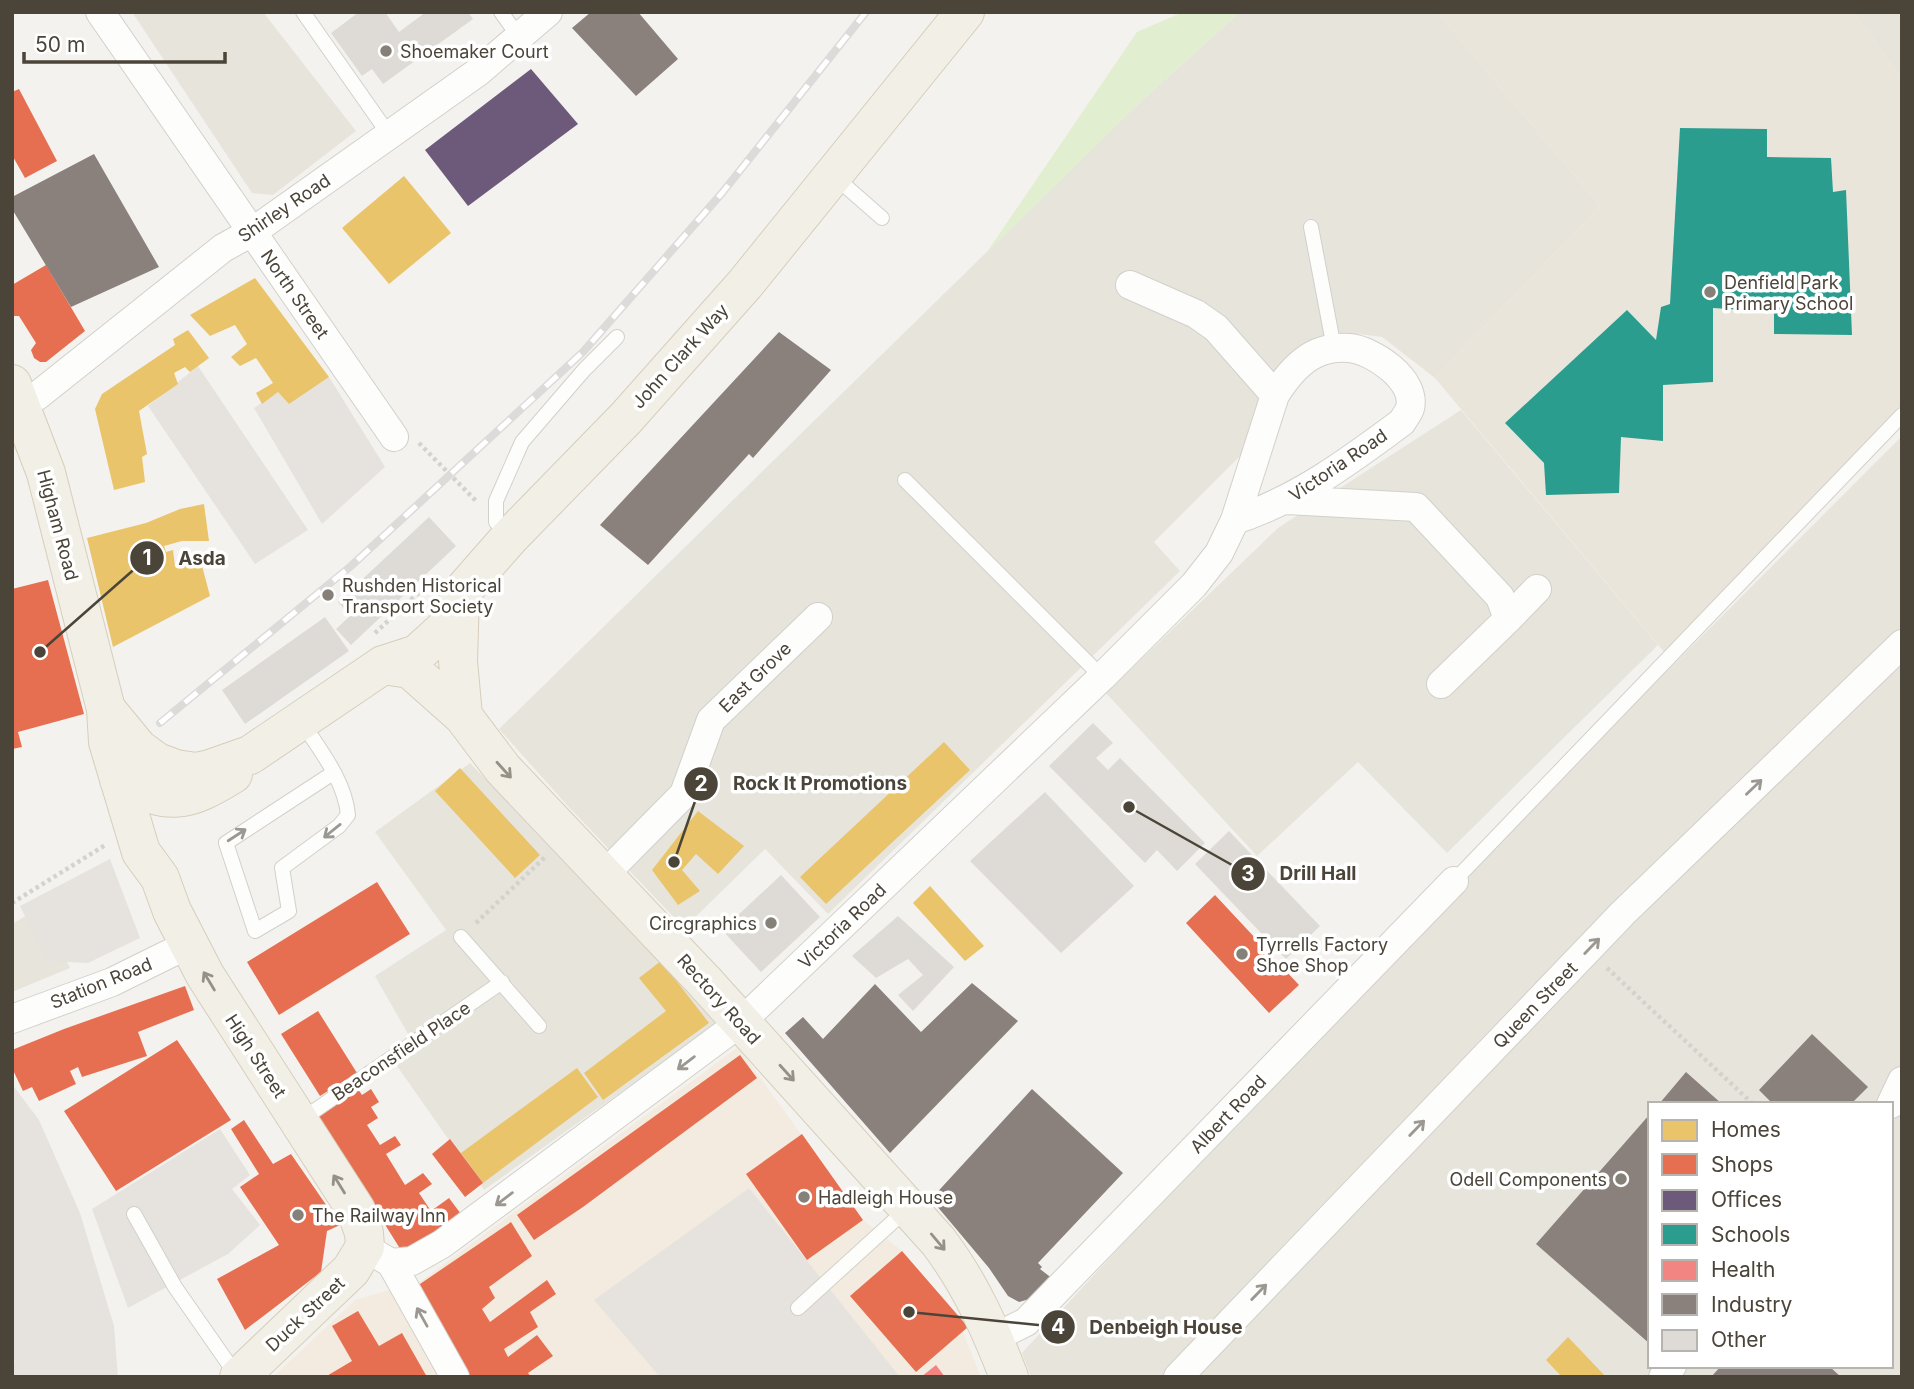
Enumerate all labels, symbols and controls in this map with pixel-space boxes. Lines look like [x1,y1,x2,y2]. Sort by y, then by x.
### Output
scale bar [24,21,226,65]
text: 50 m [35,32,85,57]
place label: Shoemaker Court [400,41,549,62]
marker: Shoemaker Court [378,43,394,59]
street label: Shirley Road [234,169,334,247]
street label: North Street [257,245,333,343]
place label: Denfield Park Primary School [1724,272,1853,314]
marker: Denfield Park Primary School [1702,284,1718,300]
street label: John Clark Way [627,299,733,413]
street label: Victoria Road [1285,425,1391,505]
street label: Higham Road [33,467,83,583]
callout: Asda [130,538,240,578]
text: 1 [142,545,152,570]
text: Asda [178,547,226,570]
place label: Rushden Historical Transport Society [342,575,502,617]
marker: Rushden Historical Transport Society [320,587,336,603]
street label: East Grove [715,637,795,717]
one-way arrow [496,761,512,779]
callout: Rock It Promotions [684,764,921,804]
text: 2 [694,771,708,796]
text: Rock It Promotions [733,772,907,795]
one-way arrow [1745,778,1762,795]
one-way arrow [323,823,341,838]
one-way arrow [227,828,247,842]
callout: Drill Hall [1231,854,1371,894]
text: 3 [1241,861,1255,886]
text: Drill Hall [1279,862,1357,885]
street label: Victoria Road [794,879,890,973]
place label: Circgraphics [649,913,757,934]
marker: Circgraphics [763,915,779,931]
place label: Tyrrells Factory Shoe Shop [1256,934,1388,976]
one-way arrow [1583,938,1600,955]
marker: Tyrrells Factory Shoe Shop [1234,946,1250,962]
street label: Rectory Road [673,950,765,1048]
street label: Station Road [47,953,155,1013]
street label: Queen Street [1489,957,1581,1053]
one-way arrow [202,972,216,992]
street label: Beaconsfield Place [328,997,474,1105]
street label: High Street [221,1010,291,1102]
one-way arrow [677,1056,696,1070]
one-way arrow [778,1064,795,1081]
street label: Albert Road [1186,1071,1270,1157]
legend [1648,1102,1893,1368]
text: Homes [1711,1117,1781,1142]
one-way arrow [1408,1120,1425,1137]
text: Shops [1711,1152,1773,1177]
place label: Odell Components [1449,1169,1607,1190]
marker: Odell Components [1613,1171,1629,1187]
one-way arrow [332,1175,346,1195]
place label: Hadleigh House [818,1187,953,1208]
text: Offices [1711,1187,1782,1212]
marker: Hadleigh House [796,1189,812,1205]
one-way arrow [495,1191,513,1206]
place label: The Railway Inn [312,1205,446,1226]
marker: The Railway Inn [290,1207,306,1223]
text: Schools [1711,1222,1790,1247]
one-way arrow [930,1233,946,1251]
text: Health [1711,1257,1776,1282]
street label: Duck Street [261,1272,349,1356]
one-way arrow [1251,1284,1268,1301]
text: Industry [1711,1292,1793,1317]
one-way arrow [415,1307,428,1328]
callout: Denbeigh House [1040,1307,1256,1347]
text: 4 [1051,1314,1065,1339]
text: Denbeigh House [1089,1316,1243,1339]
text: Other [1711,1327,1767,1352]

